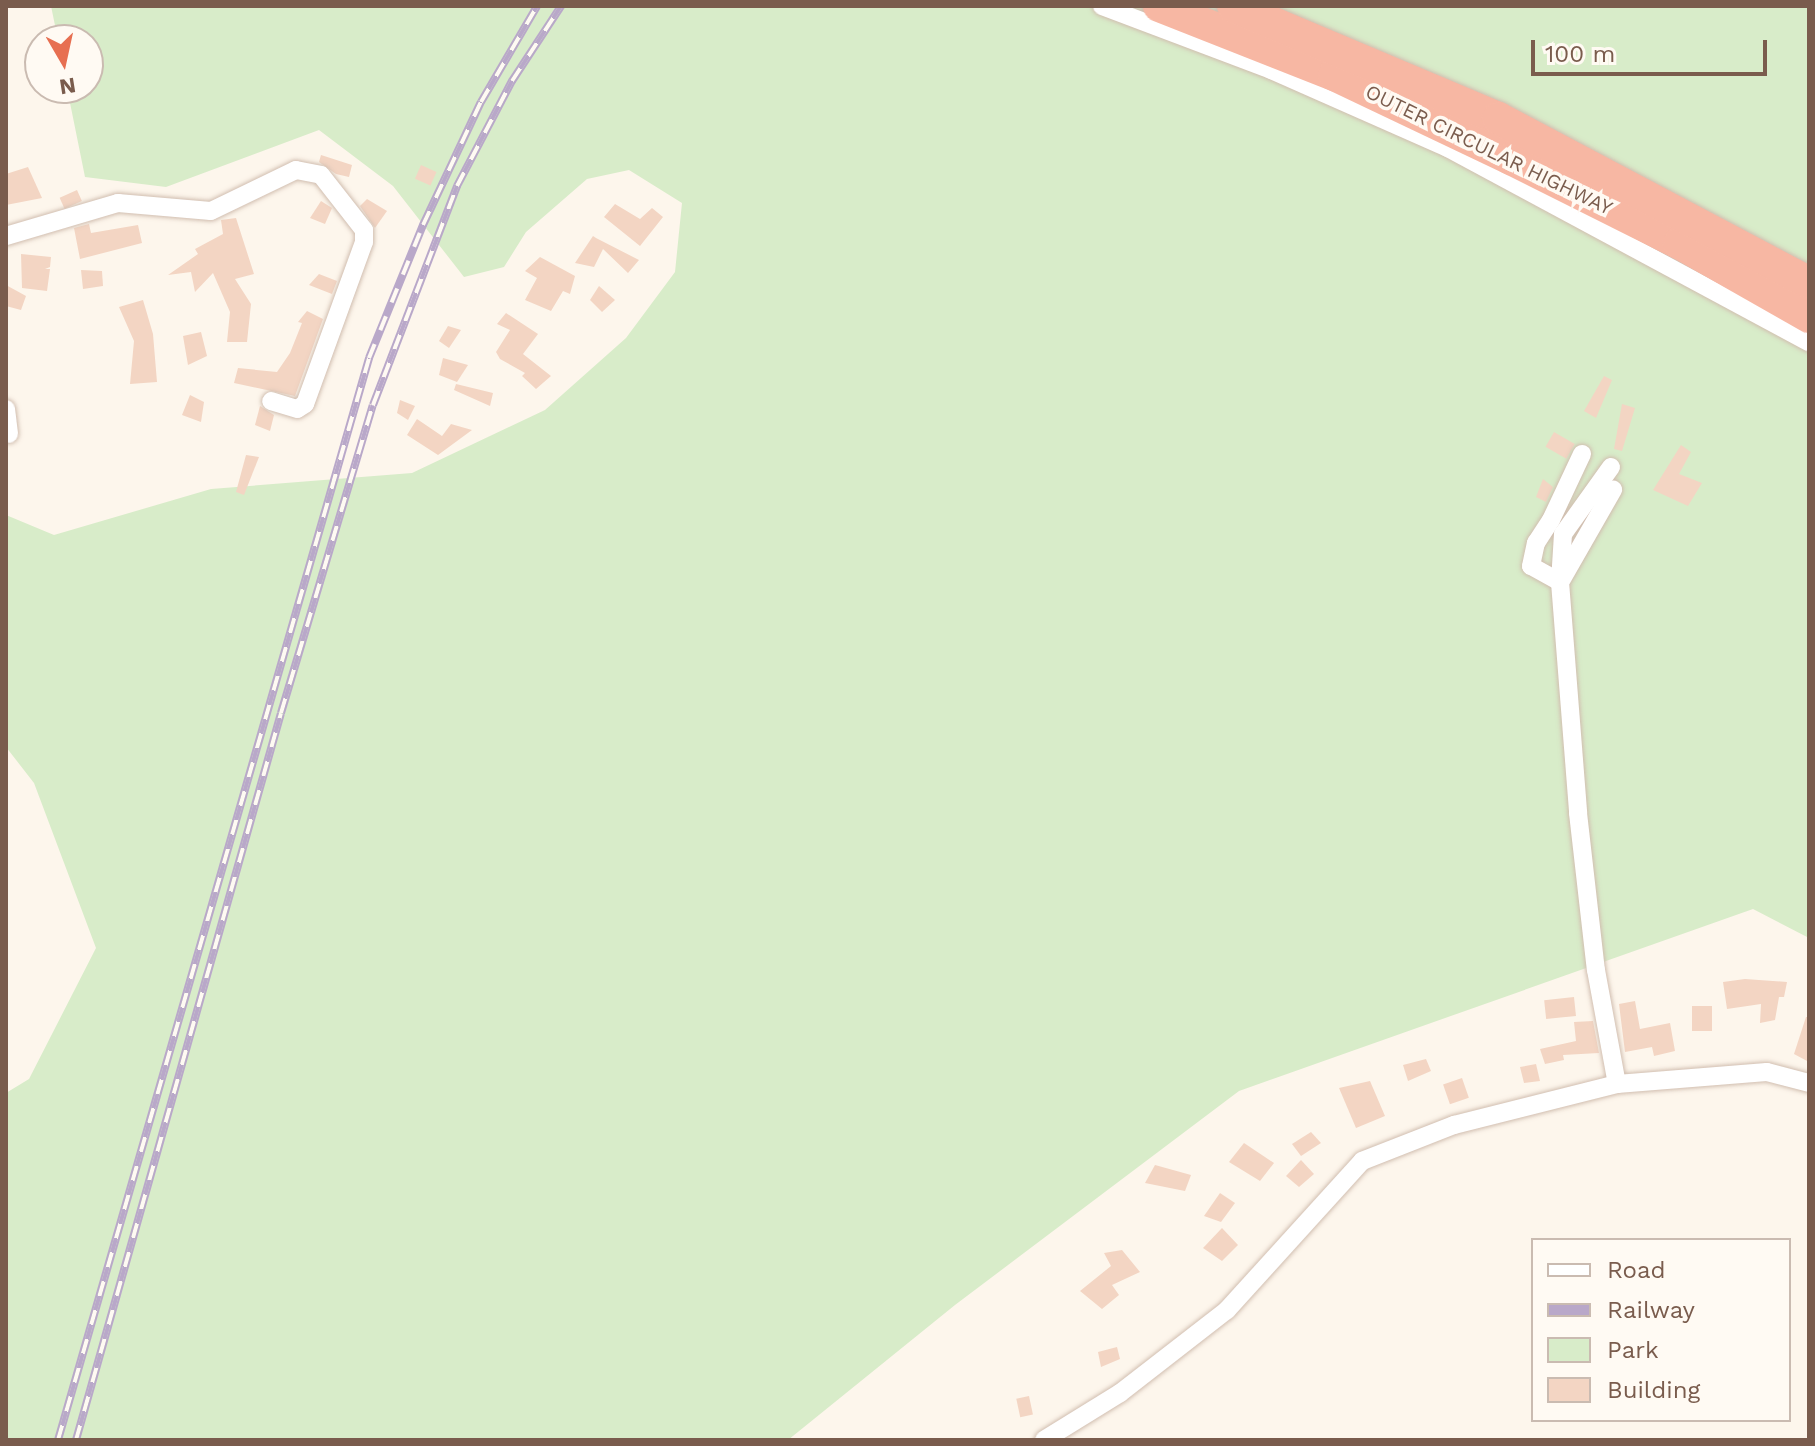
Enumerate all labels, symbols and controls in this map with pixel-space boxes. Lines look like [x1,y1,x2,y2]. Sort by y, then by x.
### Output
north arrow [24,24,104,104]
scale bar [1535,24,1771,74]
text: 100 m [1545,40,1615,68]
text: N [58,73,78,100]
street label: OUTER CIRCULAR HIGHWAY [1362,80,1616,220]
legend [1531,1238,1791,1422]
text: Road [1607,1256,1666,1284]
text: Railway [1607,1296,1695,1324]
text: Park [1607,1336,1659,1364]
text: Building [1607,1376,1700,1404]

